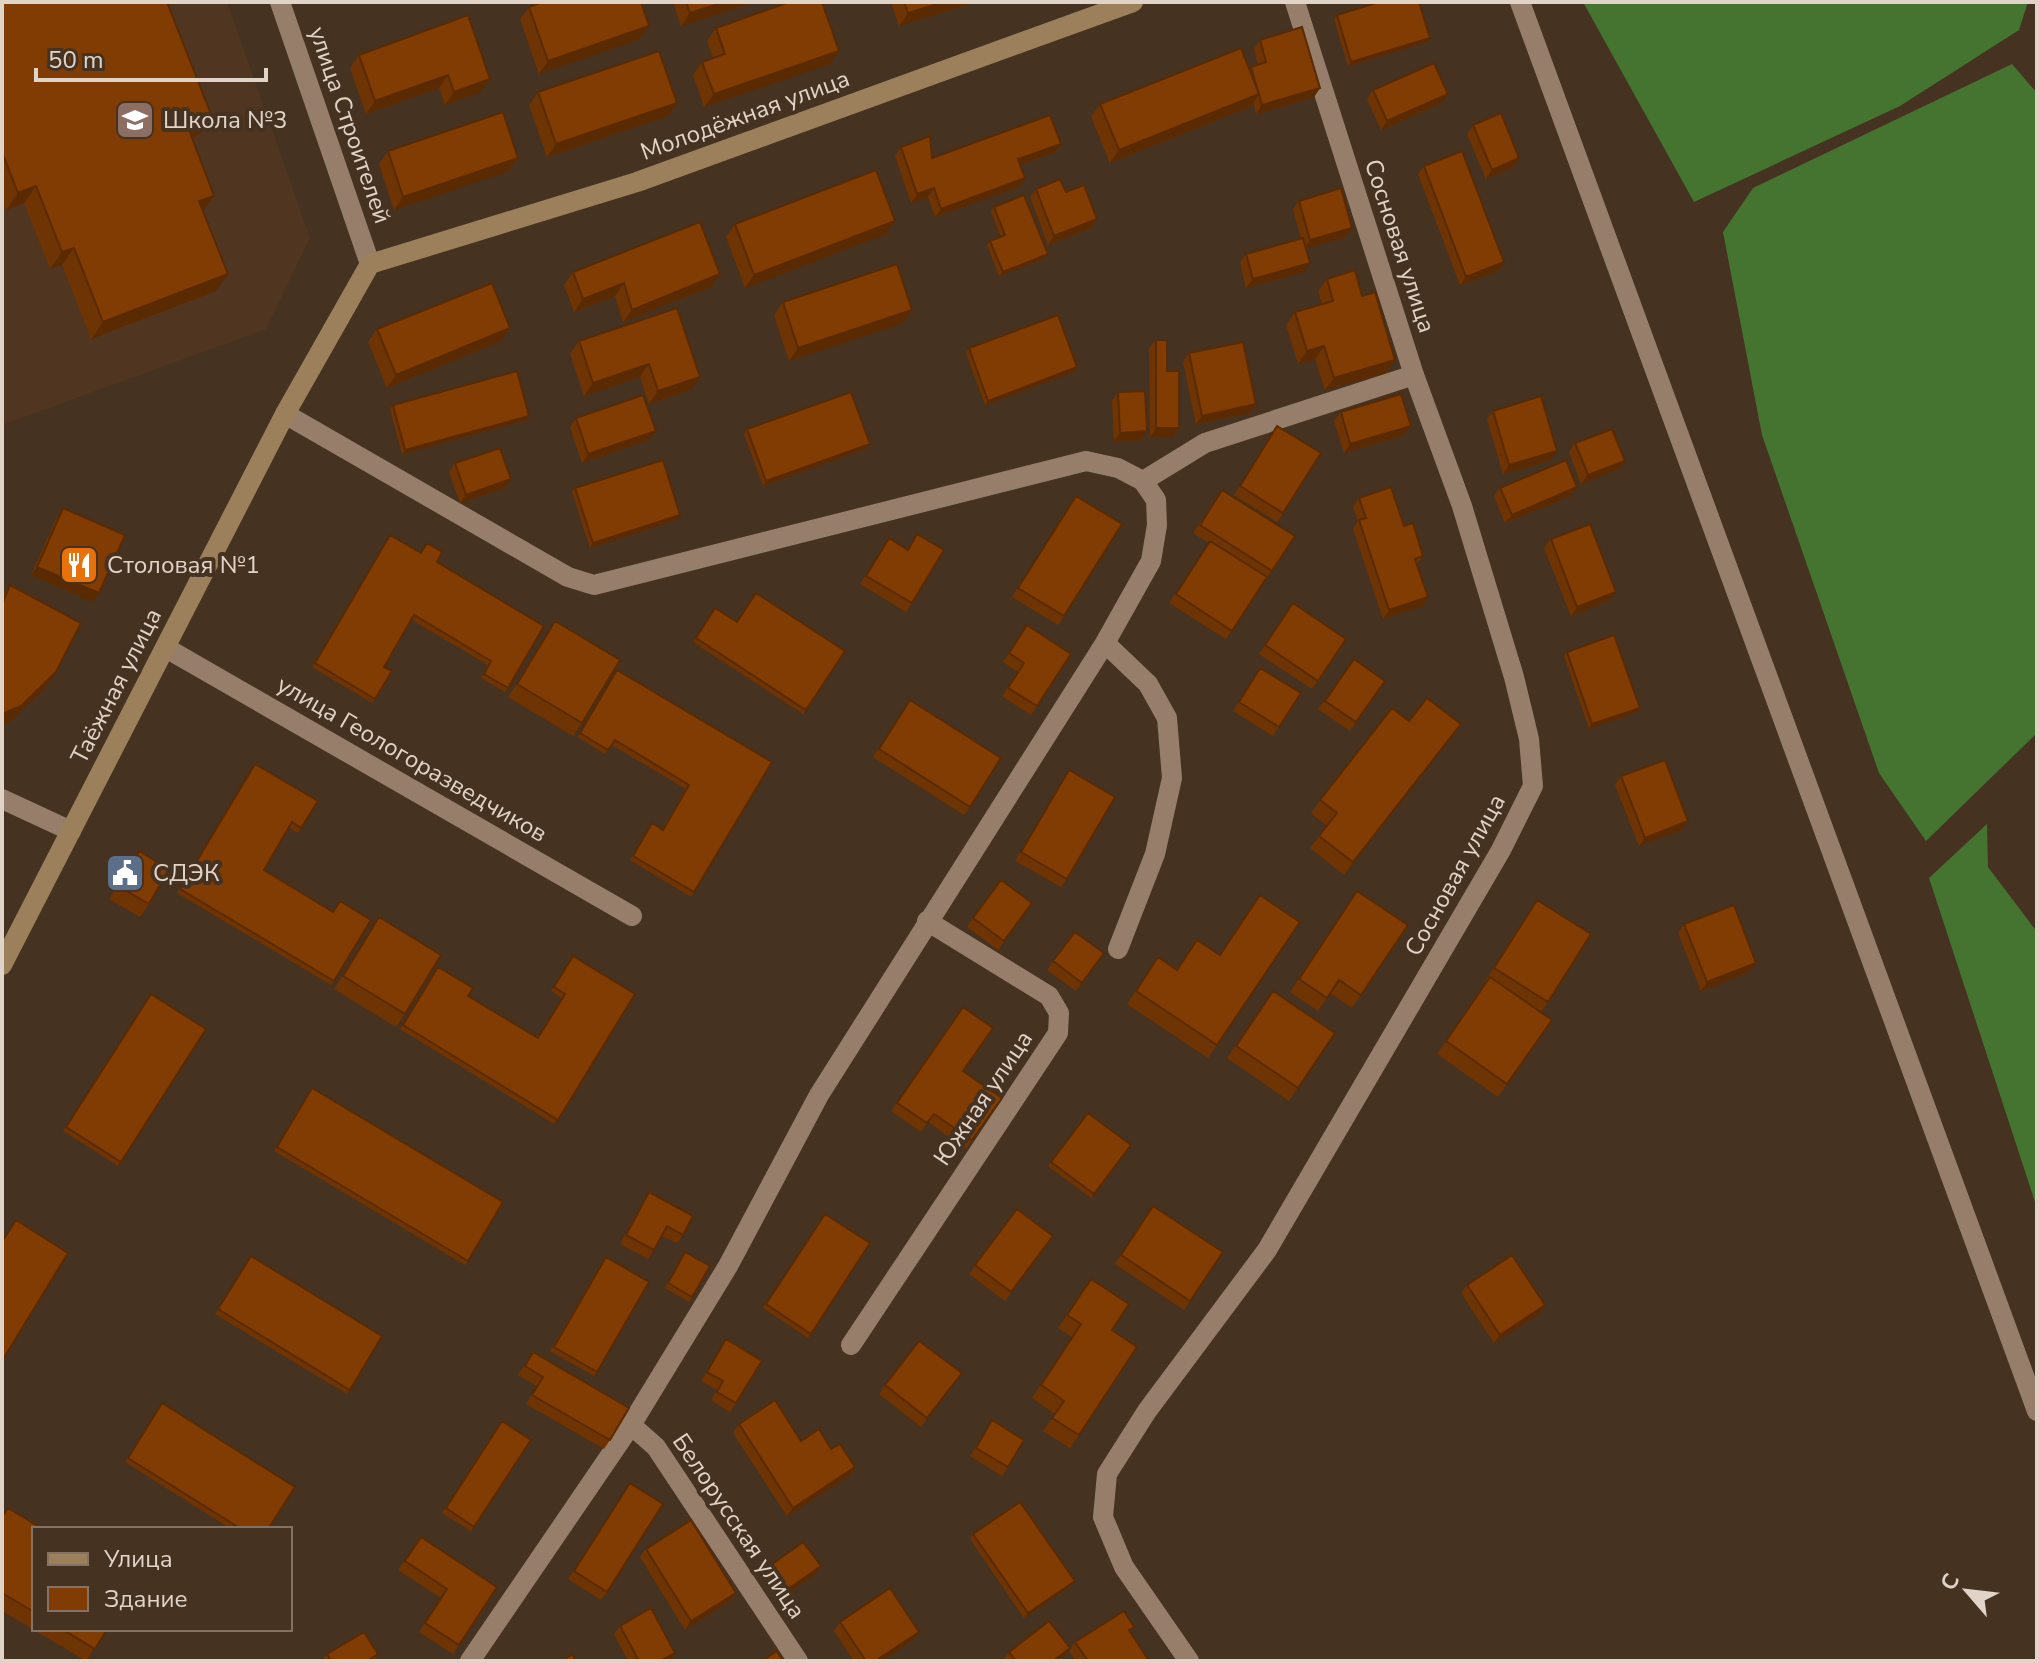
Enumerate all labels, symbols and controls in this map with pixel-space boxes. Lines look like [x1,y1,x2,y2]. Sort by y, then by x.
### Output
street label: улица Строителей [301,22,399,228]
scale bar [36,32,266,82]
text: 50 m [48,44,104,76]
street label: Молодёжная улица [636,62,854,168]
school or university icon: Школа №3 [114,99,156,141]
place label: Школа №3 [163,104,287,136]
street label: Сосновая улица [1357,155,1443,337]
restaurant icon: Столовая №1 [58,544,100,586]
place label: Столовая №1 [107,549,260,581]
street label: Таёжная улица [63,603,169,769]
street label: улица Геологоразведчиков [271,668,553,850]
street label: Сосновая улица [1397,788,1513,962]
public building icon: СДЭК [104,852,146,894]
place label: СДЭК [153,857,220,889]
street label: Южная улица [926,1024,1040,1172]
street label: Белорусская улица [665,1427,813,1625]
legend [32,1527,292,1631]
text: Улица [103,1543,173,1575]
north arrow [1927,1551,2007,1631]
text: С [1933,1568,1967,1596]
text: Здание [104,1583,188,1615]

